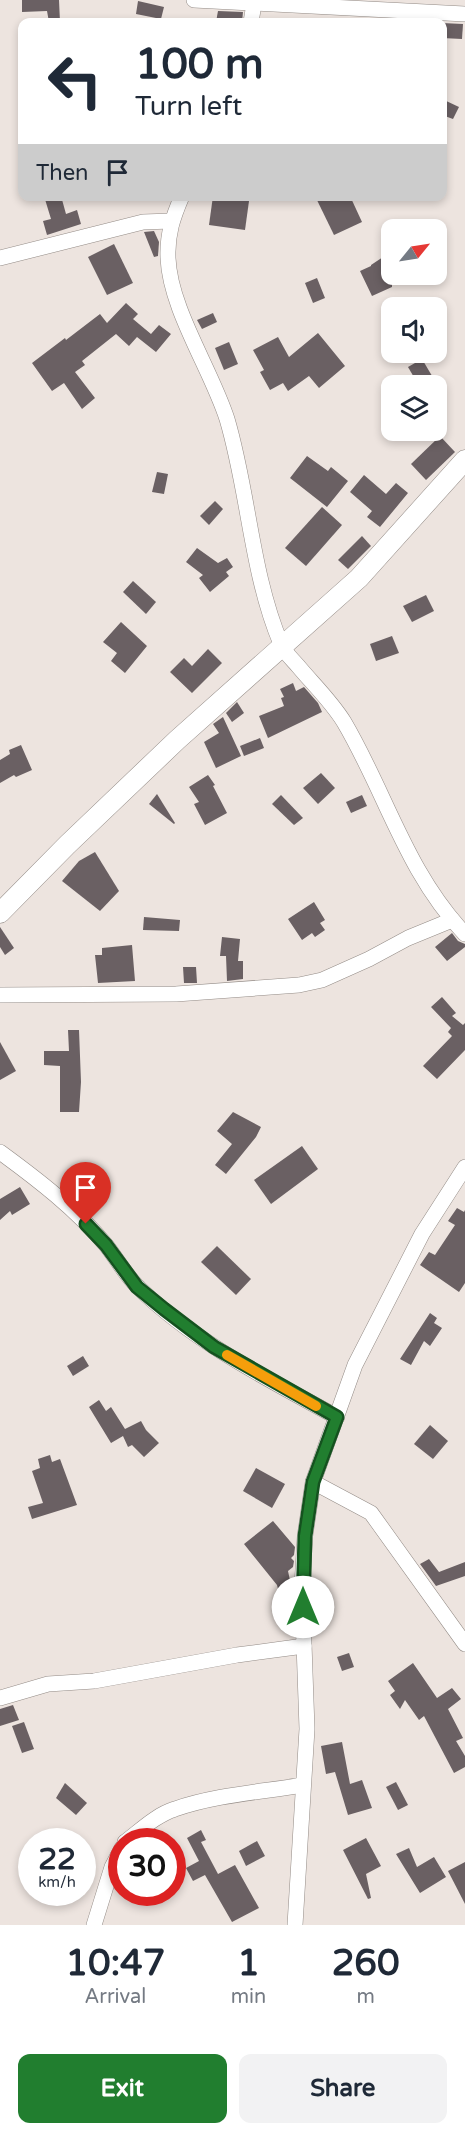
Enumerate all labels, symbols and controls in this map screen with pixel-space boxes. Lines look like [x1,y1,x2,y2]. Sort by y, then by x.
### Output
text: 100 m [135,39,264,90]
icon: left [36,42,114,120]
text: Turn left [135,90,242,123]
icon: arrive [101,156,134,189]
text: Then [36,160,89,186]
north arrow [381,219,447,285]
map controls [381,219,447,441]
button: sound [381,297,447,363]
button: layers [381,375,447,441]
pin [60,1162,111,1224]
icon: arrive [69,1171,102,1204]
position arrow [271,1575,335,1639]
speed limit sign: 30 [108,1828,186,1906]
text: 22 [38,1841,76,1878]
text: km/h [38,1873,76,1891]
text: 10:47 [65,1942,165,1985]
text: 1 [237,1942,260,1985]
text: 260 [332,1942,400,1985]
text: Arrival [84,1985,146,2009]
text: min [231,1985,266,2009]
text: m [356,1985,375,2009]
button: Exit [18,2054,227,2123]
button: Share [239,2054,447,2123]

